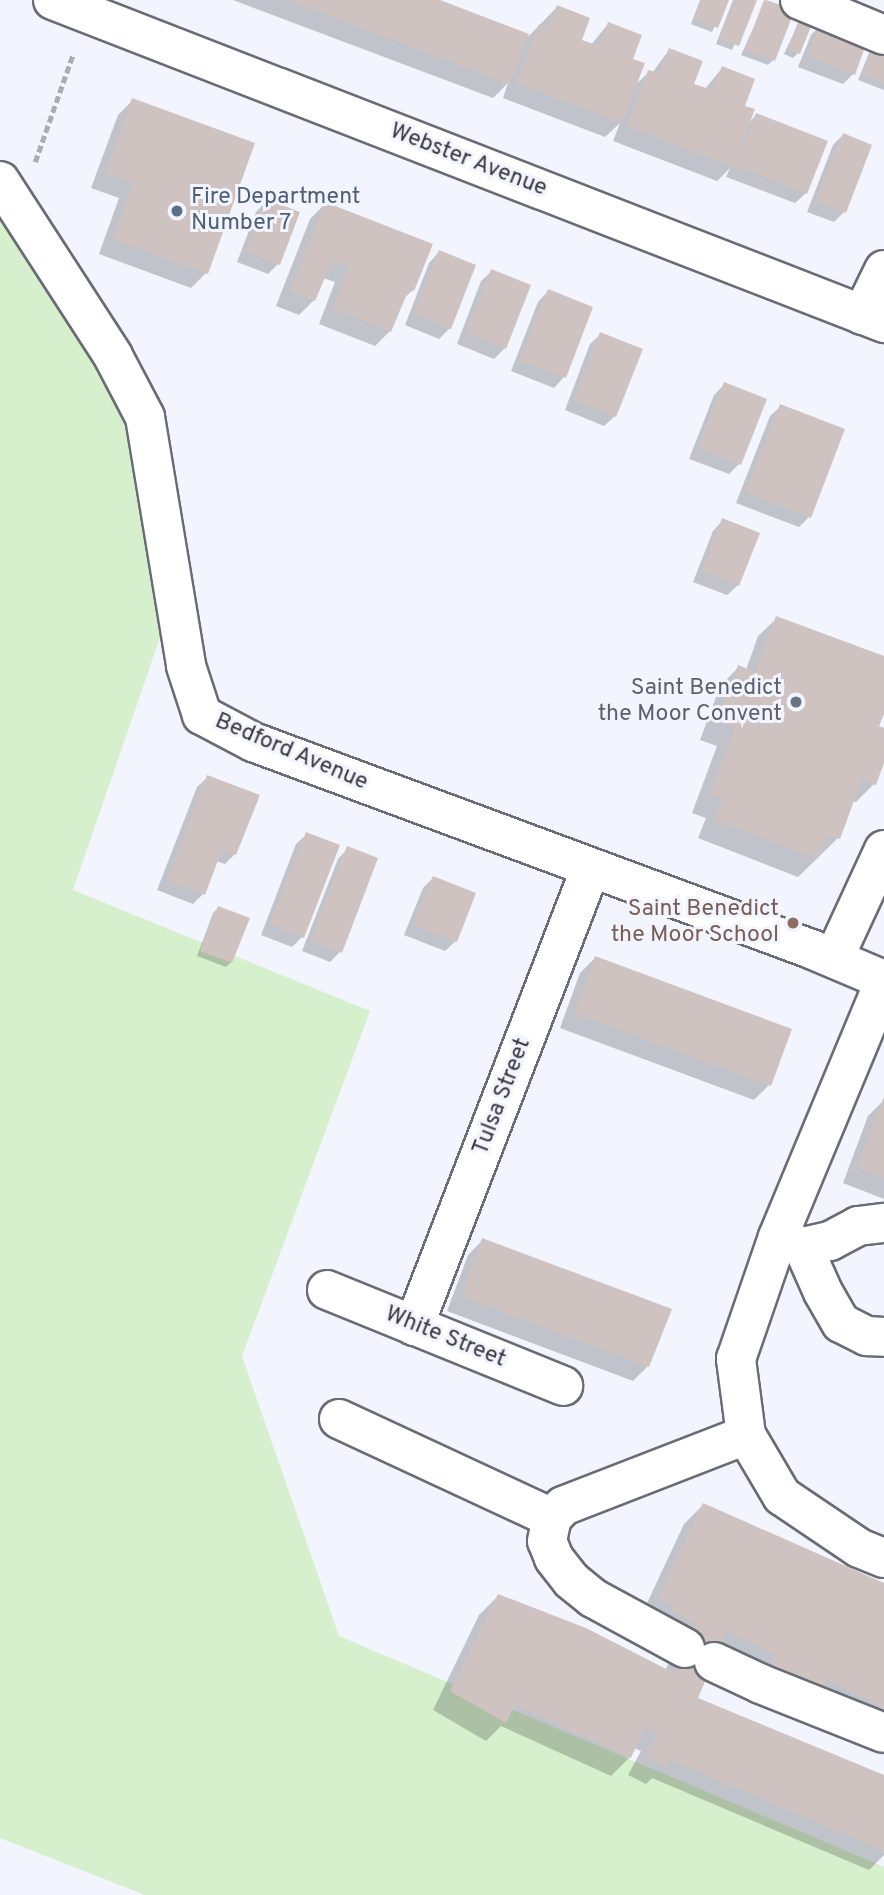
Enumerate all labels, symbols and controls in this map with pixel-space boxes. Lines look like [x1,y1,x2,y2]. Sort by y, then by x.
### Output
street label: Webster Avenue [385,118,551,204]
place label: Fire Department Number 7 [191,184,360,238]
marker: Fire Department Number 7 [169,203,185,219]
place label: Saint Benedict the Moor Convent [598,675,782,729]
marker: Saint Benedict the Moor Convent [788,694,804,710]
street label: Bedford Avenue [210,708,372,798]
place label: Saint Benedict the Moor School [611,896,779,950]
marker: Saint Benedict the Moor School [785,915,801,931]
street label: Tulsa Street [468,1035,538,1159]
street label: White Street [381,1301,509,1375]

